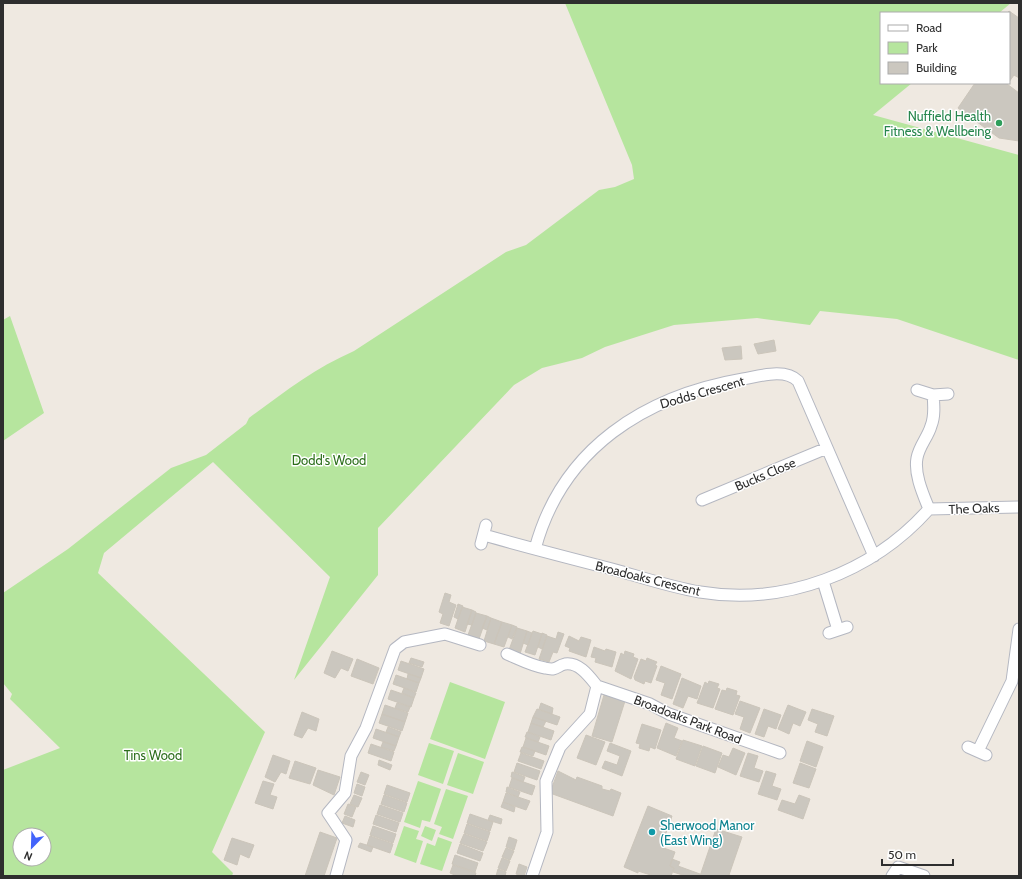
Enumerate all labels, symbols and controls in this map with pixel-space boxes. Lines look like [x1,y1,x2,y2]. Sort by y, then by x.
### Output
legend [880,12,1010,84]
text: Road [916,20,942,35]
text: Park [916,40,938,55]
text: Building [916,60,958,75]
place label: Nuffield Health Fitness & Wellbeing [884,108,992,139]
marker: Nuffield Health Fitness & Wellbeing [994,118,1004,128]
street label: Dodds Crescent [658,372,747,412]
park label: Dodd's Wood [292,452,366,468]
street label: Bucks Close [732,454,798,494]
street label: The Oaks [948,499,1000,517]
street label: Broadoaks Crescent [594,557,703,599]
street label: Broadoaks Park Road [632,691,744,747]
park label: Tins Wood [124,747,182,763]
place label: Sherwood Manor (East Wing) [660,817,755,848]
north arrow [12,827,52,867]
marker: Sherwood Manor (East Wing) [647,827,657,837]
scale bar [882,841,953,867]
text: 50 m [888,847,916,862]
text: N [22,848,34,864]

